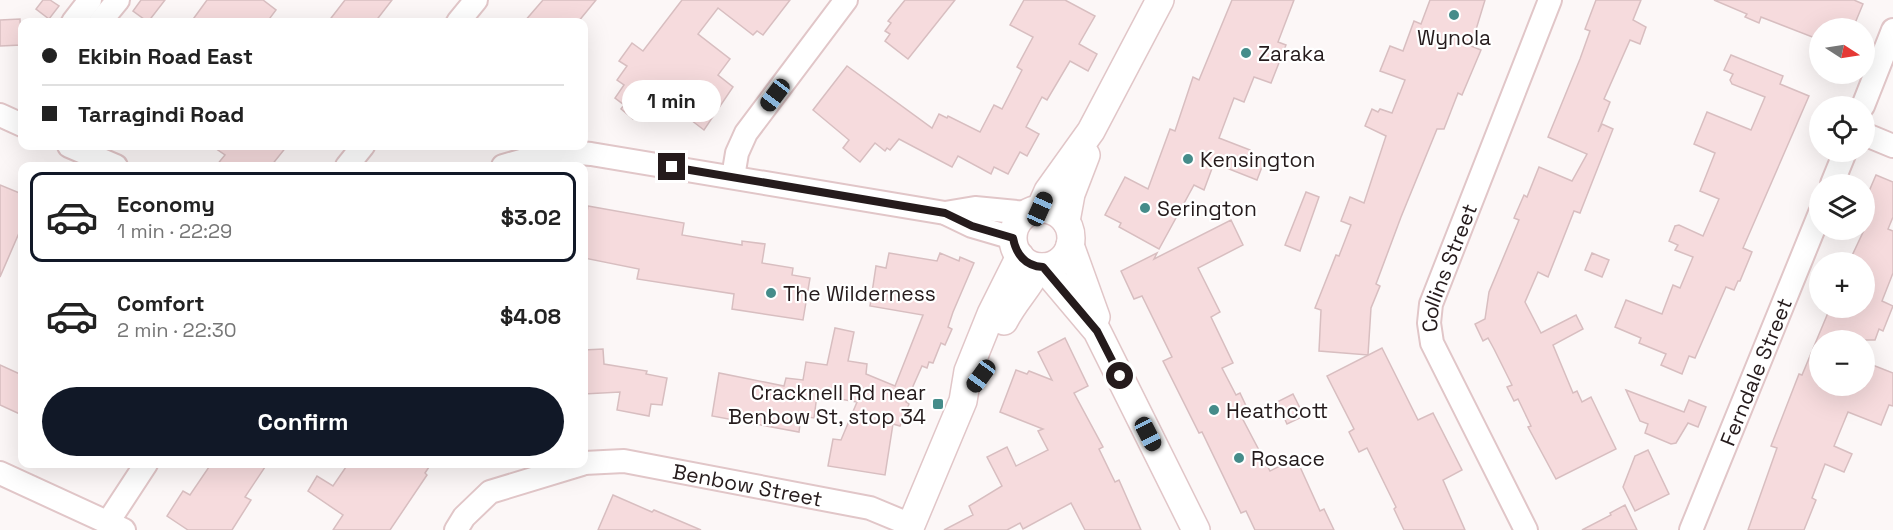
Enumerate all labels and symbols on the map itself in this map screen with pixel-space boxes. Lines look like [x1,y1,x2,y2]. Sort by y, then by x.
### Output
marker: Wynola [1447,8,1461,22]
north arrow [1809,18,1875,84]
place label: Wynola [1417,24,1491,51]
place label: Zaraka [1258,40,1325,67]
marker: Zaraka [1239,46,1253,60]
car [757,75,793,115]
callout: 1 min [622,80,722,122]
place label: Kensington [1200,146,1315,173]
marker: Kensington [1181,152,1195,166]
route end [658,153,685,180]
car [1024,189,1056,229]
place label: Serington [1157,195,1257,222]
street label: Collins Street [1415,199,1483,334]
marker: Serington [1138,201,1152,215]
place label: The Wilderness [783,280,936,307]
marker: The Wilderness [764,286,778,300]
street label: Ferndale Street [1713,294,1798,450]
car [963,356,999,396]
route start [1106,362,1133,389]
place label: Cracknell Rd near Benbow St, stop 34 [728,379,926,430]
marker: Cracknell Rd near Benbow St, stop 34 [931,397,945,411]
place label: Heathcott [1226,397,1328,424]
marker: Heathcott [1207,403,1221,417]
car [1132,414,1164,454]
place label: Rosace [1251,445,1325,472]
marker: Rosace [1232,451,1246,465]
street label: Benbow Street [671,457,825,512]

